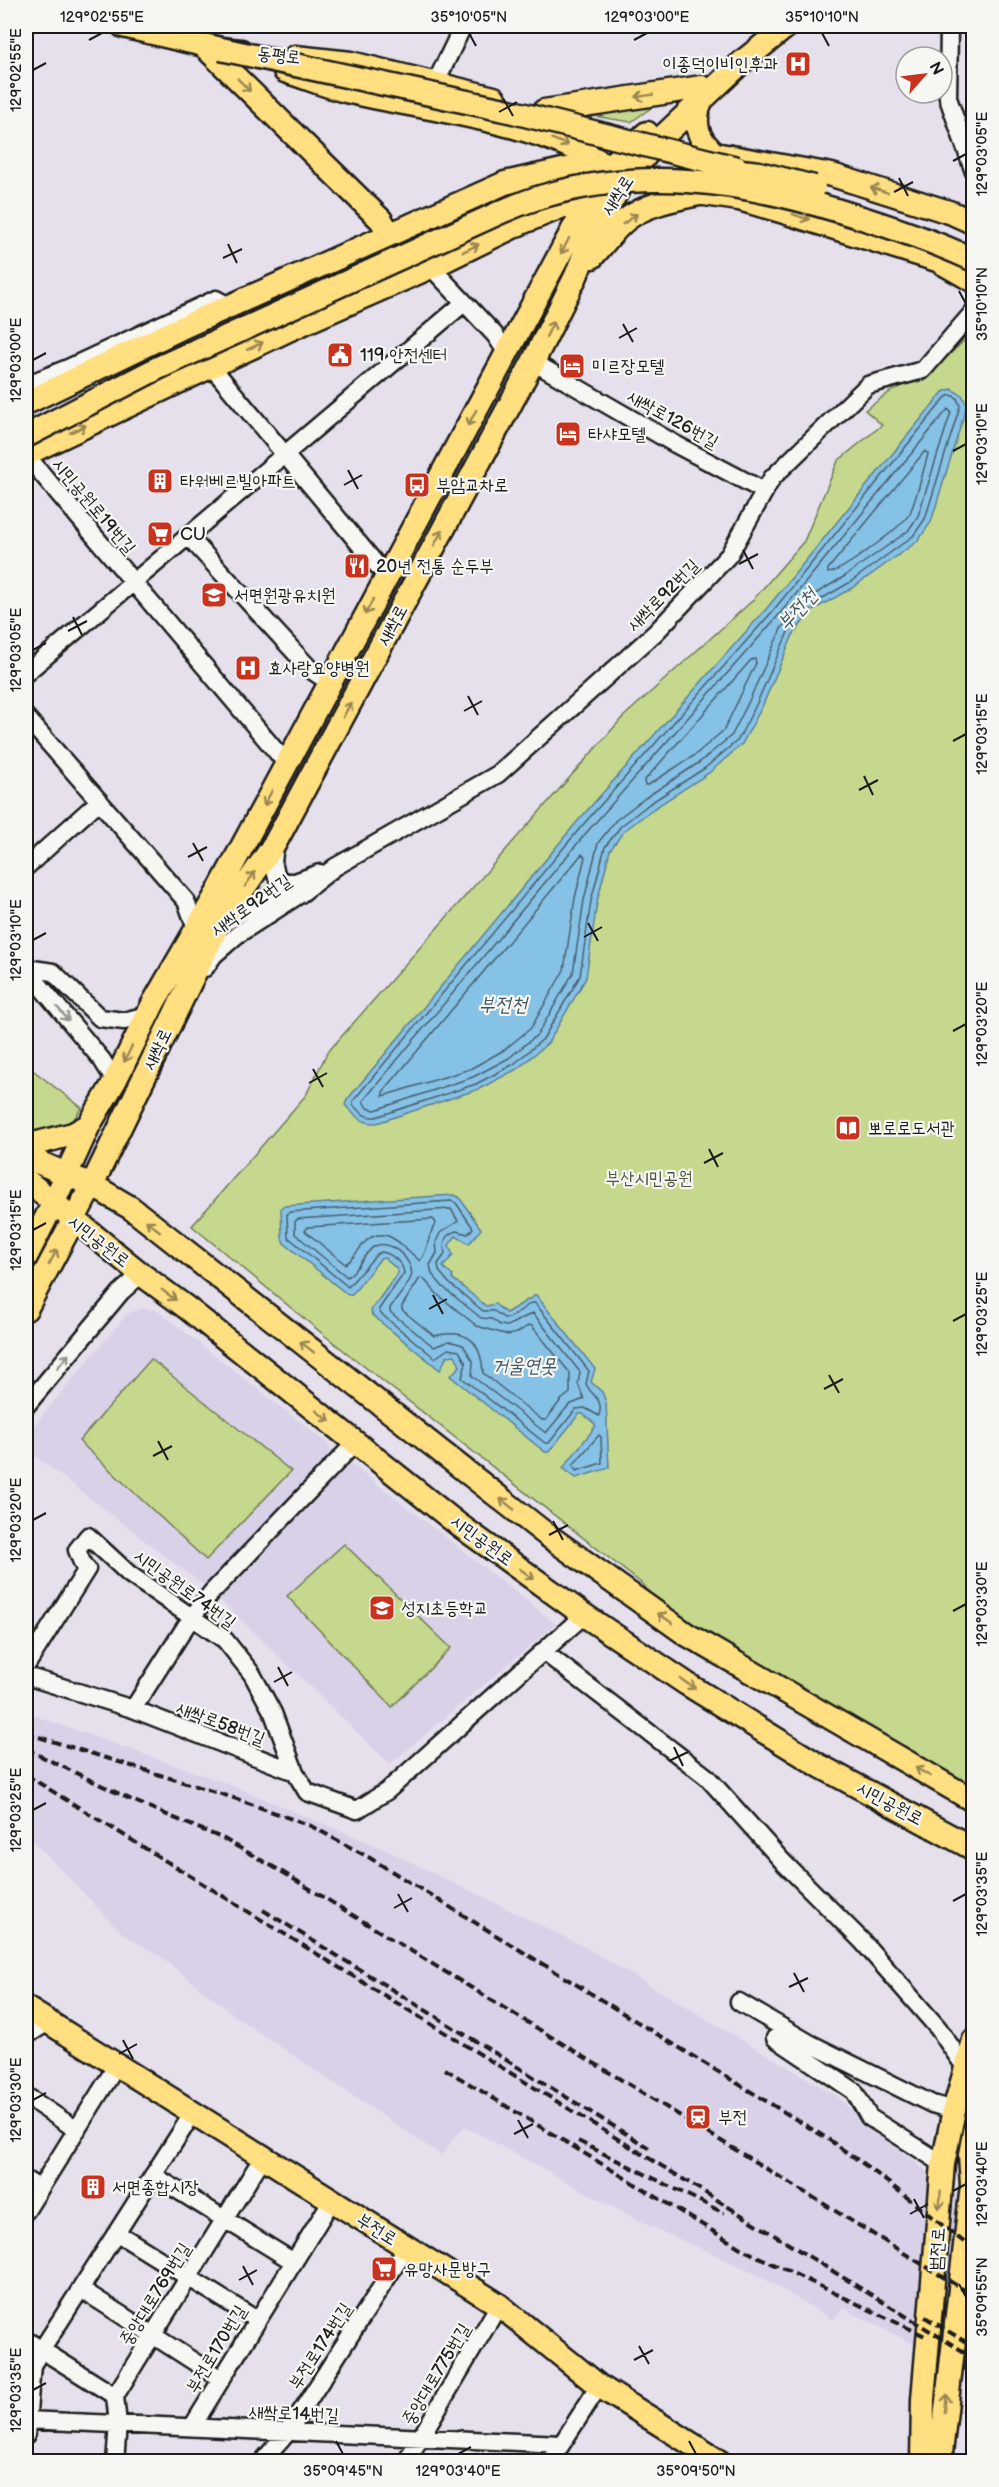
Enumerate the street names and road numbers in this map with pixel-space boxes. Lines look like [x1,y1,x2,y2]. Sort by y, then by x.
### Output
street label: 동평로 [256,43,302,68]
street label: 새싹로 [597,171,638,219]
street label: 새싹로126번길 [623,386,722,453]
street label: 시민공원로19번길 [47,454,140,559]
street label: 새싹로92번길 [623,555,704,636]
street label: 새싹로 [373,601,412,649]
street label: 새싹로92번길 [207,870,296,941]
street label: 새싹로 [138,1025,176,1073]
street label: 시민공원로 [64,1211,134,1272]
street label: 시민공원로 [446,1511,517,1570]
street label: 시민공원로74번길 [130,1545,240,1634]
street label: 새싹로58번길 [174,1697,269,1750]
street label: 시민공원로 [853,1777,927,1830]
street label: 부전로 [353,2209,401,2250]
street label: 범전로 [926,2227,949,2271]
street label: 중앙대로769번길 [115,2239,196,2350]
street label: 부전로174번길 [285,2299,357,2394]
street label: 부전로170번길 [182,2301,251,2397]
street label: 중앙대로775번길 [398,2319,475,2429]
street label: 새싹로14번길 [248,2401,340,2426]

